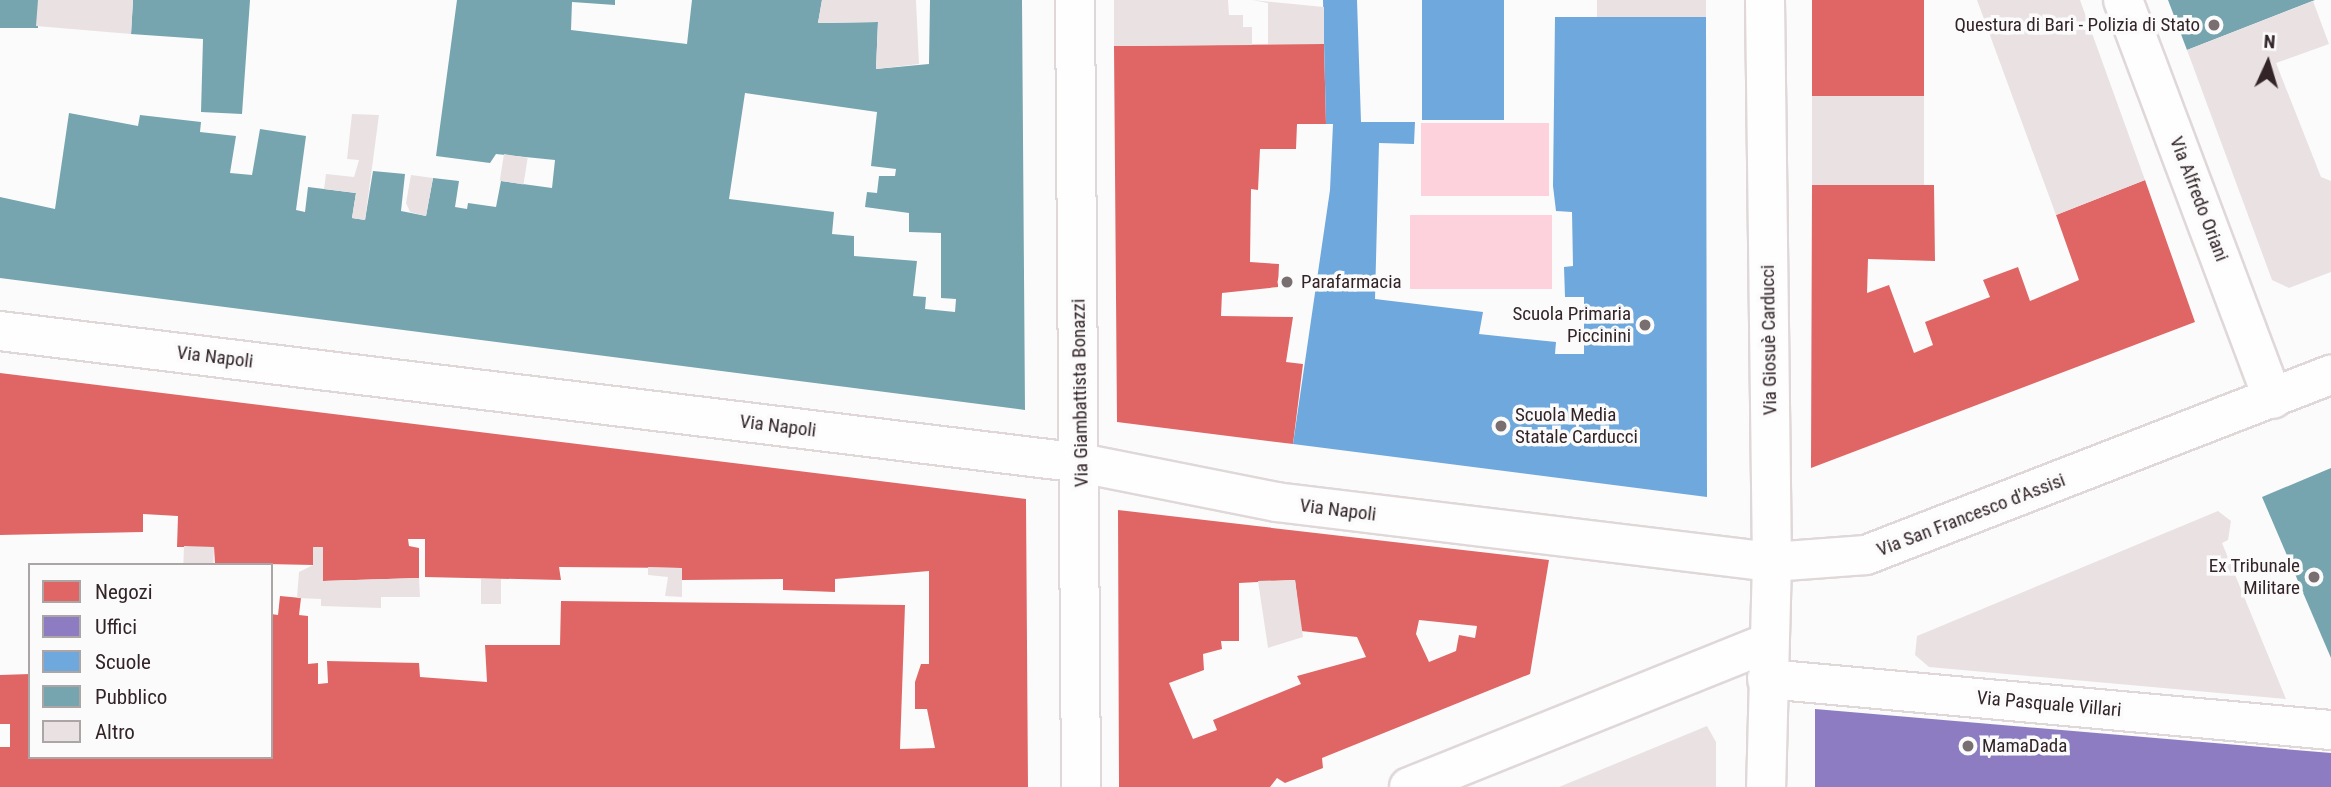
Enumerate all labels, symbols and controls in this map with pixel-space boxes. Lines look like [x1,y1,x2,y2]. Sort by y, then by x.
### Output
place label: Questura di Bari - Polizia di Stato [1954,14,2200,36]
marker: Questura di Bari - Polizia di Stato [2206,17,2222,33]
north arrow [2233,28,2303,98]
text: N [2263,30,2276,53]
street label: Via Alfredo Oriani [2165,133,2233,265]
street label: Via Giosuè Carducci [1756,264,1782,416]
place label: Parafarmacia [1301,271,1402,293]
marker: Parafarmacia [1279,274,1295,290]
street label: Via Giambattista Bonazzi [1067,299,1093,487]
place label: Scuola Primaria Piccinini [1512,303,1631,347]
marker: Scuola Primaria Piccinini [1637,317,1653,333]
street label: Via Napoli [175,341,255,373]
place label: Scuola Media Statale Carducci [1515,404,1638,448]
street label: Via Napoli [738,410,818,442]
marker: Scuola Media Statale Carducci [1493,418,1509,434]
street label: Via San Francesco d'Assisi [1874,469,2068,561]
street label: Via Napoli [1298,494,1378,526]
place label: Ex Tribunale Militare [2208,555,2300,599]
legend [28,563,273,759]
marker: Ex Tribunale Militare [2306,569,2322,585]
text: Negozi [95,580,153,604]
text: Uffici [95,615,137,639]
text: Scuole [95,650,151,674]
text: Pubblico [95,685,167,709]
street label: Via Pasquale Villari [1976,686,2122,722]
text: Altro [95,720,135,744]
place label: MamaDada [1982,735,2067,757]
marker: MamaDada [1960,738,1976,754]

